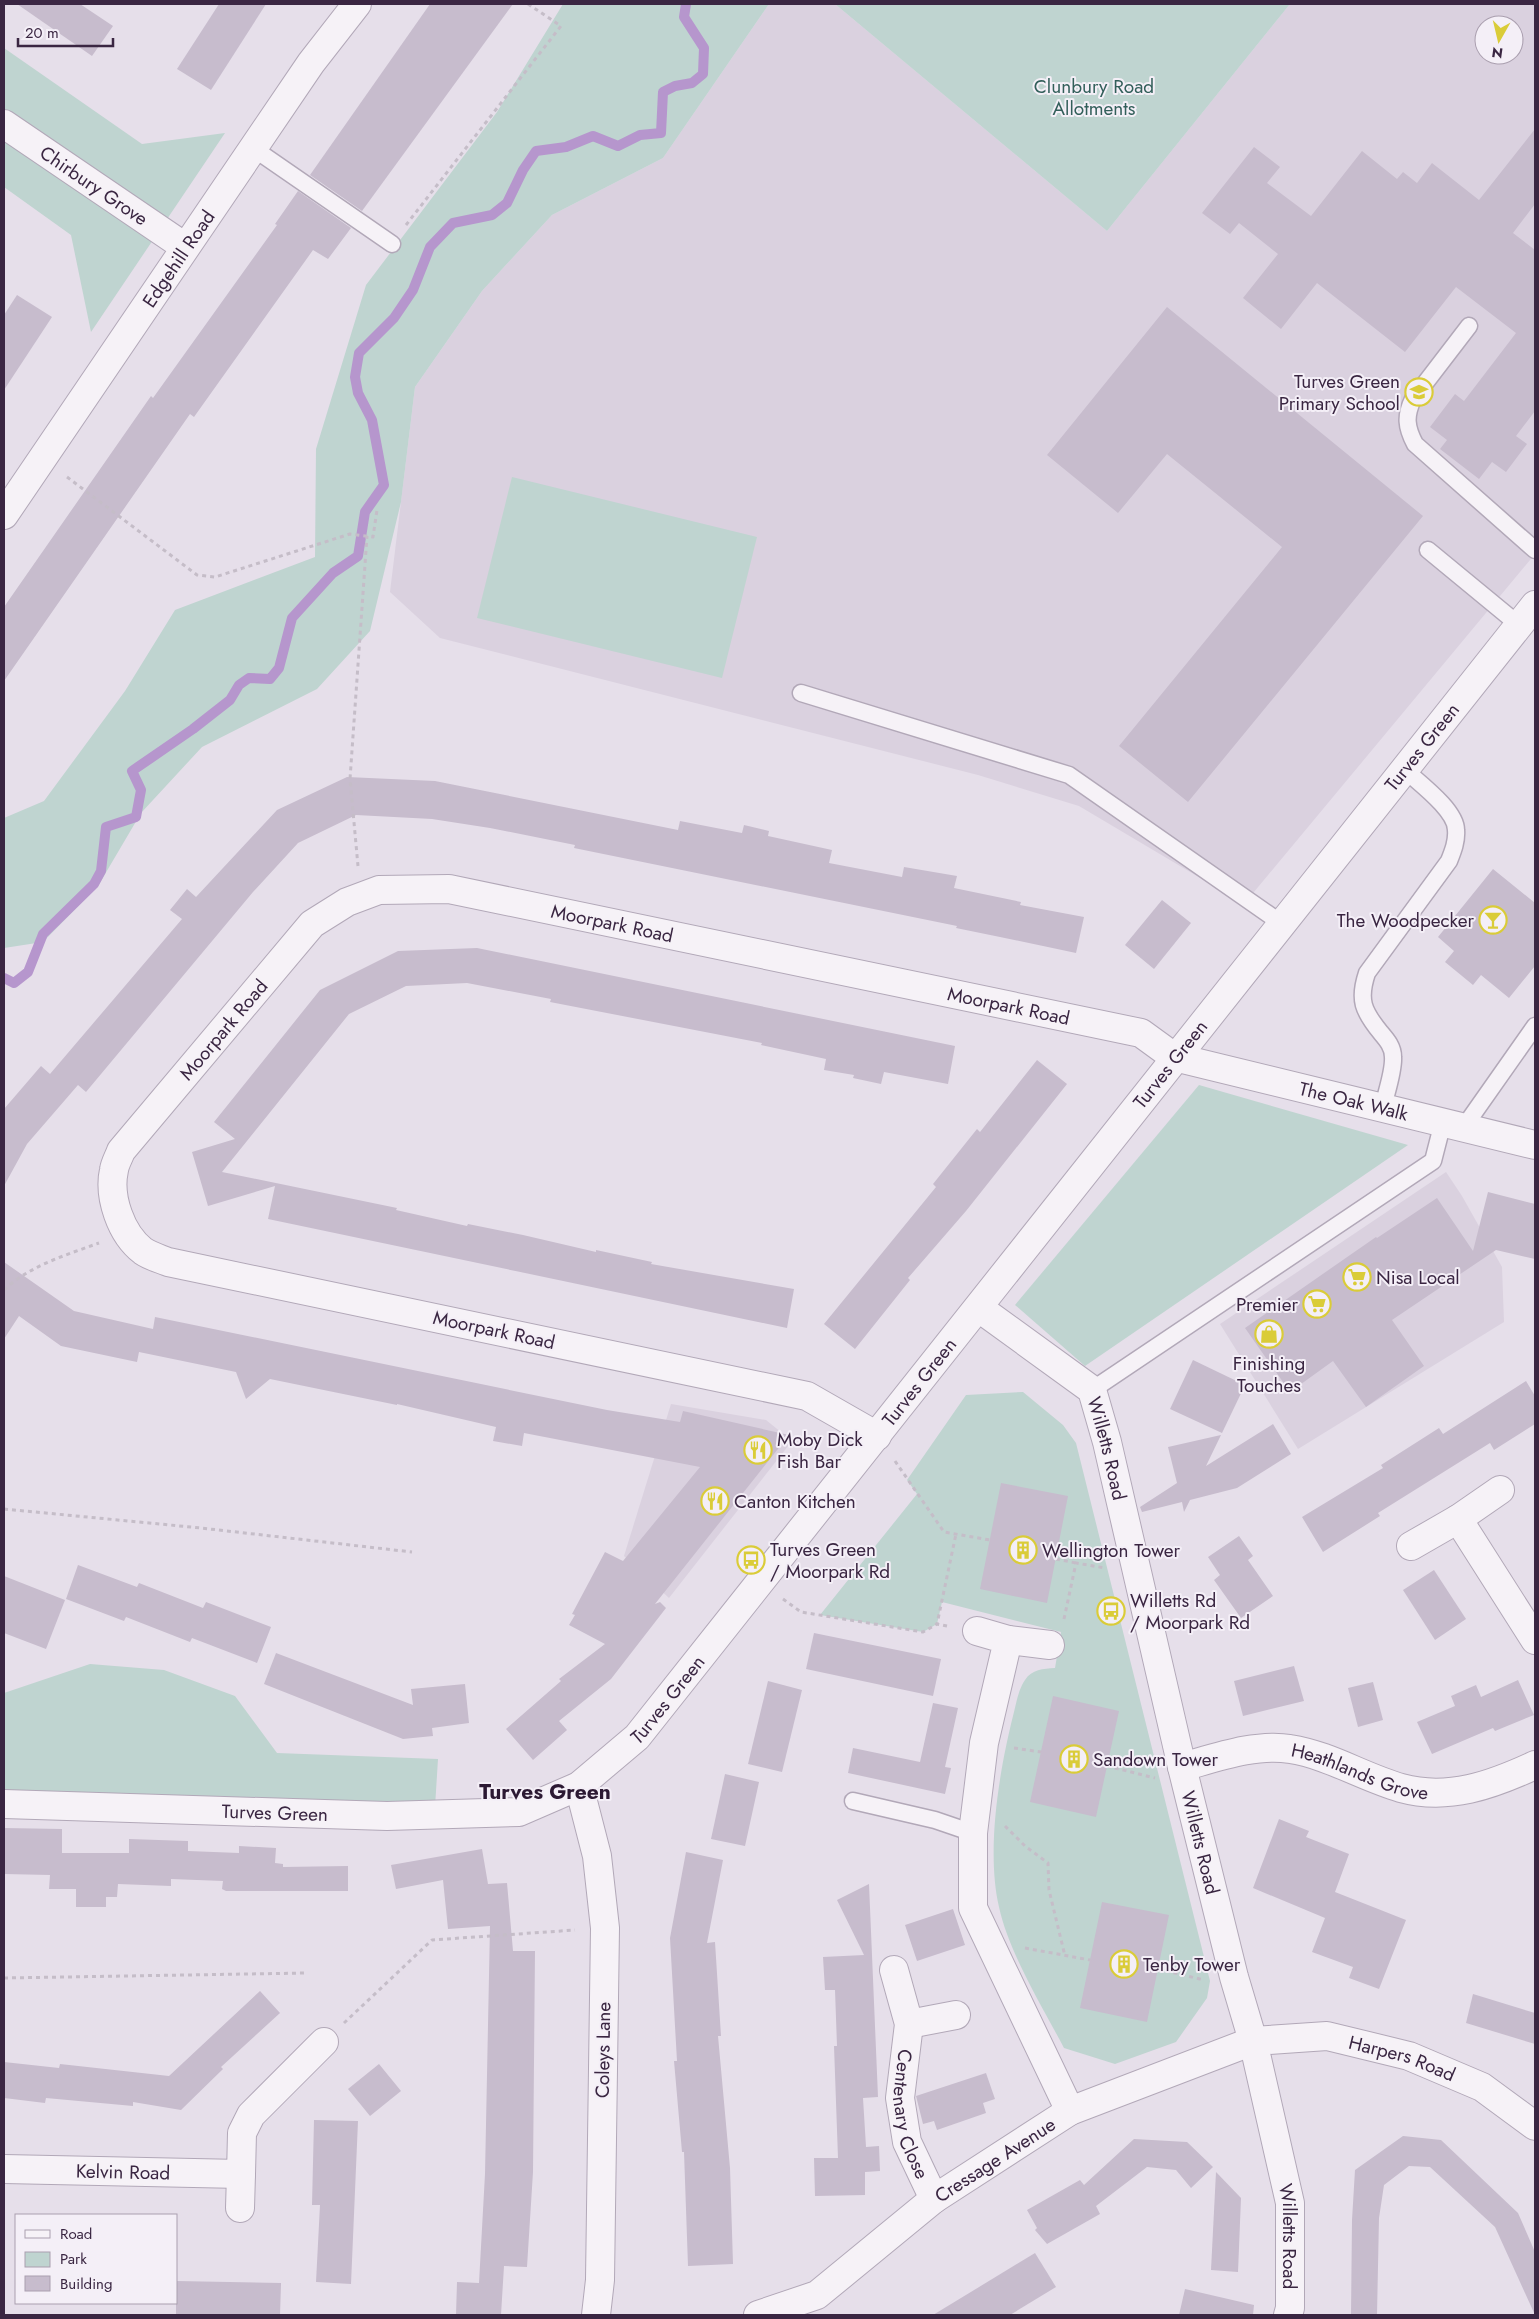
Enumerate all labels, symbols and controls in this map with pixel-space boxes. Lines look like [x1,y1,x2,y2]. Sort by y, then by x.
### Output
scale bar [18,15,112,47]
north arrow [1474,15,1524,65]
text: 20 m [25,22,59,44]
text: N [1490,42,1504,64]
park label: Clunbury Road Allotments [1034,73,1154,122]
street label: Chirbury Grove [35,139,154,232]
street label: Edgehill Road [135,205,221,313]
place label: Turves Green Primary School [1279,368,1400,417]
school or university icon: Turves Green Primary School [1404,377,1434,407]
street label: Turves Green [1378,697,1465,797]
street label: Moorpark Road [549,897,676,949]
bar icon: The Woodpecker [1478,905,1508,935]
place label: The Woodpecker [1337,907,1474,934]
street label: Moorpark Road [173,973,274,1086]
street label: Moorpark Road [945,980,1072,1031]
street label: Turves Green [1126,1014,1213,1114]
street label: The Oak Walk [1296,1075,1412,1127]
supermarket icon: Nisa Local [1342,1262,1372,1292]
place label: Nisa Local [1376,1264,1460,1291]
supermarket icon: Premier [1302,1289,1332,1319]
place label: Premier [1236,1291,1298,1318]
street label: Moorpark Road [430,1304,558,1356]
shop icon: Finishing Touches [1254,1319,1284,1349]
street label: Turves Green [875,1332,962,1432]
place label: Finishing Touches [1233,1350,1305,1399]
street label: Willetts Road [1081,1393,1133,1503]
place label: Moby Dick Fish Bar [777,1426,863,1475]
restaurant icon: Moby Dick Fish Bar [743,1435,773,1465]
restaurant icon: Canton Kitchen [700,1486,730,1516]
place label: Canton Kitchen [734,1488,856,1515]
building icon: Wellington Tower [1008,1535,1038,1565]
place label: Turves Green / Moorpark Rd [770,1536,890,1585]
place label: Wellington Tower [1042,1537,1181,1564]
bus stop icon: Turves Green / Moorpark Rd [736,1545,766,1575]
place label: Willetts Rd / Moorpark Rd [1130,1587,1250,1636]
bus stop icon: Willetts Rd / Moorpark Rd [1096,1596,1126,1626]
street label: Turves Green [625,1649,711,1750]
street label: Heathlands Grove [1289,1736,1430,1806]
building icon: Sandown Tower [1059,1744,1089,1774]
place label: Sandown Tower [1093,1746,1218,1773]
district label: Turves Green [479,1777,611,1807]
street label: Willetts Road [1175,1788,1227,1897]
street label: Turves Green [221,1797,328,1828]
building icon: Tenby Tower [1109,1949,1139,1979]
place label: Tenby Tower [1143,1951,1241,1978]
street label: Coleys Lane [589,2001,617,2098]
street label: Harpers Road [1346,2028,1460,2088]
street label: Centenary Close [886,2048,936,2183]
street label: Cressage Avenue [929,2110,1061,2209]
street label: Kelvin Road [76,2157,170,2186]
street label: Willetts Road [1273,2181,1304,2289]
legend [15,2214,178,2304]
text: Road [60,2223,92,2245]
text: Park [60,2248,87,2270]
text: Building [60,2273,112,2295]

